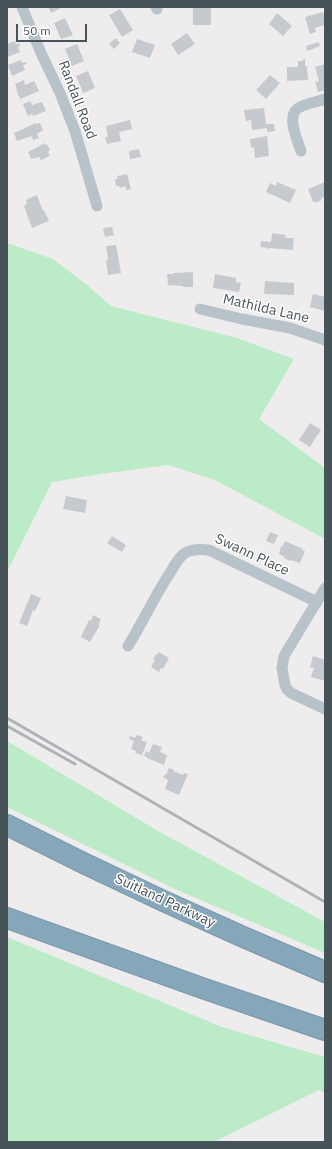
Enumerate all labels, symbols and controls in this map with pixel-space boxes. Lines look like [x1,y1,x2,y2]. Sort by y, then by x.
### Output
scale bar [18,16,89,42]
text: 50 m [23,23,51,38]
street label: Randall Road [54,58,100,142]
street label: Mathilda Lane [221,291,311,327]
street label: Swann Place [212,531,292,579]
street label: Suitland Parkway [112,870,218,932]

